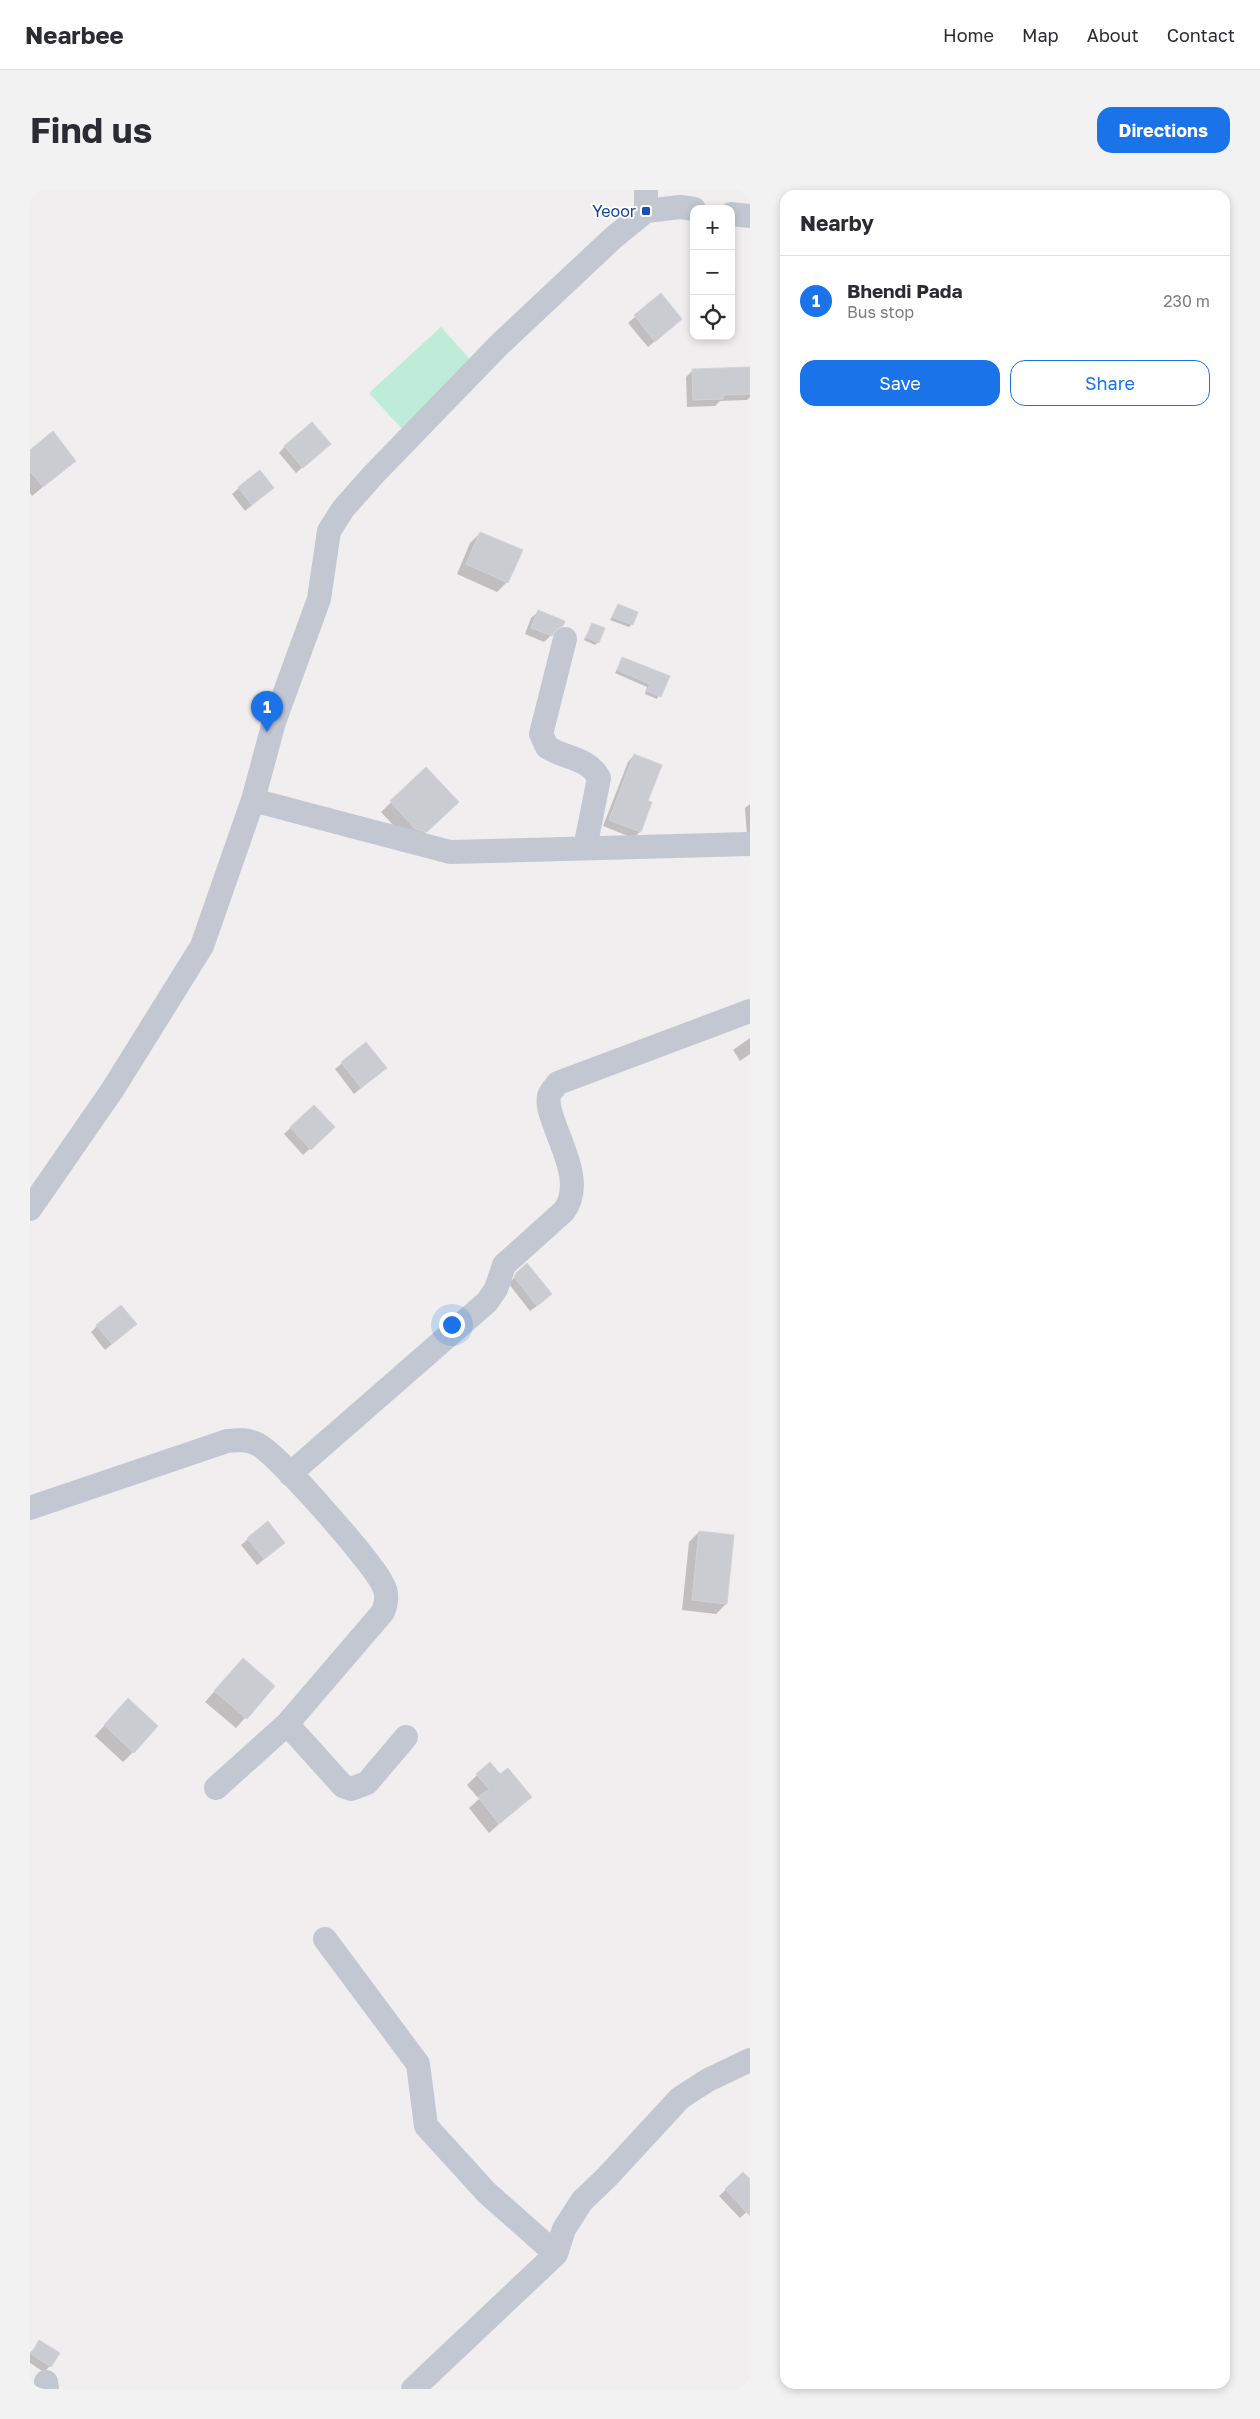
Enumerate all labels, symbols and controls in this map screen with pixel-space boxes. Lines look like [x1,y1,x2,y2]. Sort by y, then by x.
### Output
text: Nearbee [25,20,124,49]
text: Home [943,24,994,46]
text: Map [1022,24,1059,46]
text: About [1087,24,1139,46]
text: Contact [1167,24,1235,46]
button: Directions [1097,107,1230,153]
text: Find us [30,109,152,151]
place label: Yeoor [592,201,636,221]
marker: Yeoor [640,205,652,217]
map controls [690,205,735,340]
button: + [690,205,735,250]
text: Nearby [800,210,874,236]
button: − [690,250,735,295]
text: Bhendi Pada [847,279,962,302]
text: 1 [812,291,820,311]
text: 230 m [1163,291,1210,311]
button: locate [690,295,735,340]
text: Bus stop [847,302,914,322]
button: Save [800,360,1000,406]
button: Share [1010,360,1210,406]
pin: 1 [251,691,283,732]
your location [439,1312,465,1338]

